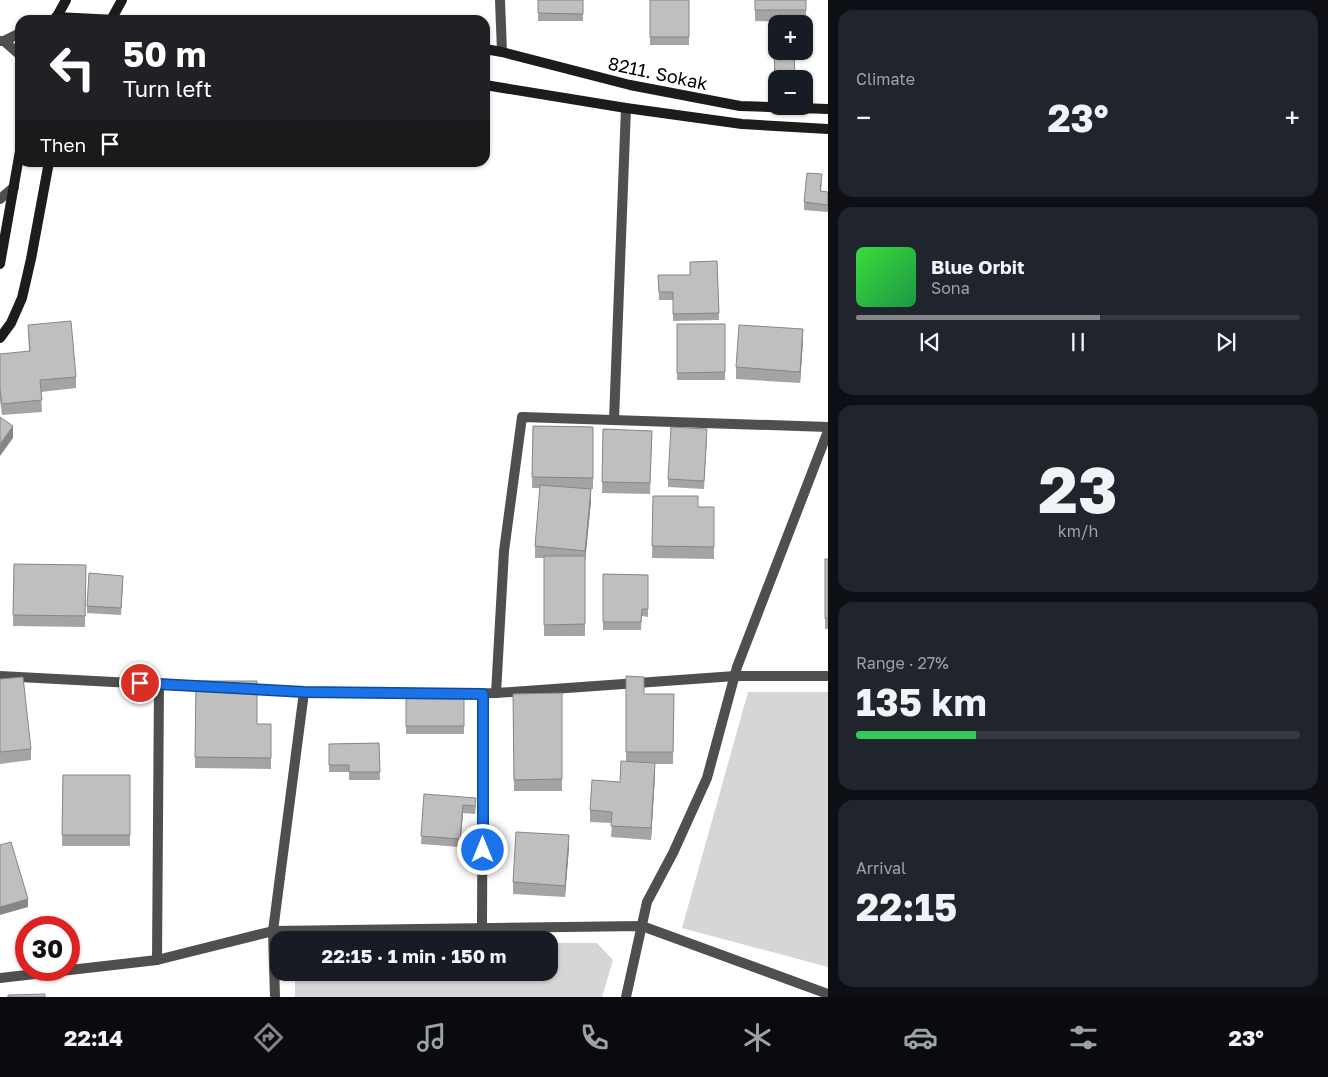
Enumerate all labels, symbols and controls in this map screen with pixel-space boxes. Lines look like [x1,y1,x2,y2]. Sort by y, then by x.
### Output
map controls [768,15,813,115]
button: + [768,15,813,60]
text: 50 m [123,33,206,75]
icon: left [40,35,105,100]
street label: 8211. Sokak [606,52,710,94]
text: Climate [856,69,915,89]
button: − [768,70,813,115]
text: Turn left [123,75,212,102]
text: 23° [1047,95,1109,140]
text: − [856,101,871,134]
text: + [1285,101,1300,134]
icon: arrive [96,130,124,158]
text: Then [40,133,86,156]
text: Blue Orbit [931,255,1025,278]
text: Sona [931,278,970,298]
icon: previous [916,328,944,356]
icon: pause [1064,328,1092,356]
icon: next [1212,328,1240,356]
text: 23 [1038,449,1118,527]
text: km/h [1058,521,1098,541]
text: Range · 27% [856,653,949,673]
pin [119,662,161,704]
icon: arrive [126,669,154,697]
text: 135 km [856,679,987,724]
position arrow [456,823,508,875]
text: Arrival [856,858,906,878]
text: 22:15 [856,884,957,929]
speed limit sign: 30 [15,916,80,981]
text: 22:15 · 1 min · 150 m [322,944,506,967]
icon: directions [251,1020,286,1055]
icon: music [414,1020,449,1055]
icon: phone [577,1020,612,1055]
icon: climate [740,1020,775,1055]
icon: car [903,1020,938,1055]
icon: filters [1066,1020,1101,1055]
text: 22:14 [64,1024,123,1051]
text: 23° [1229,1024,1264,1051]

